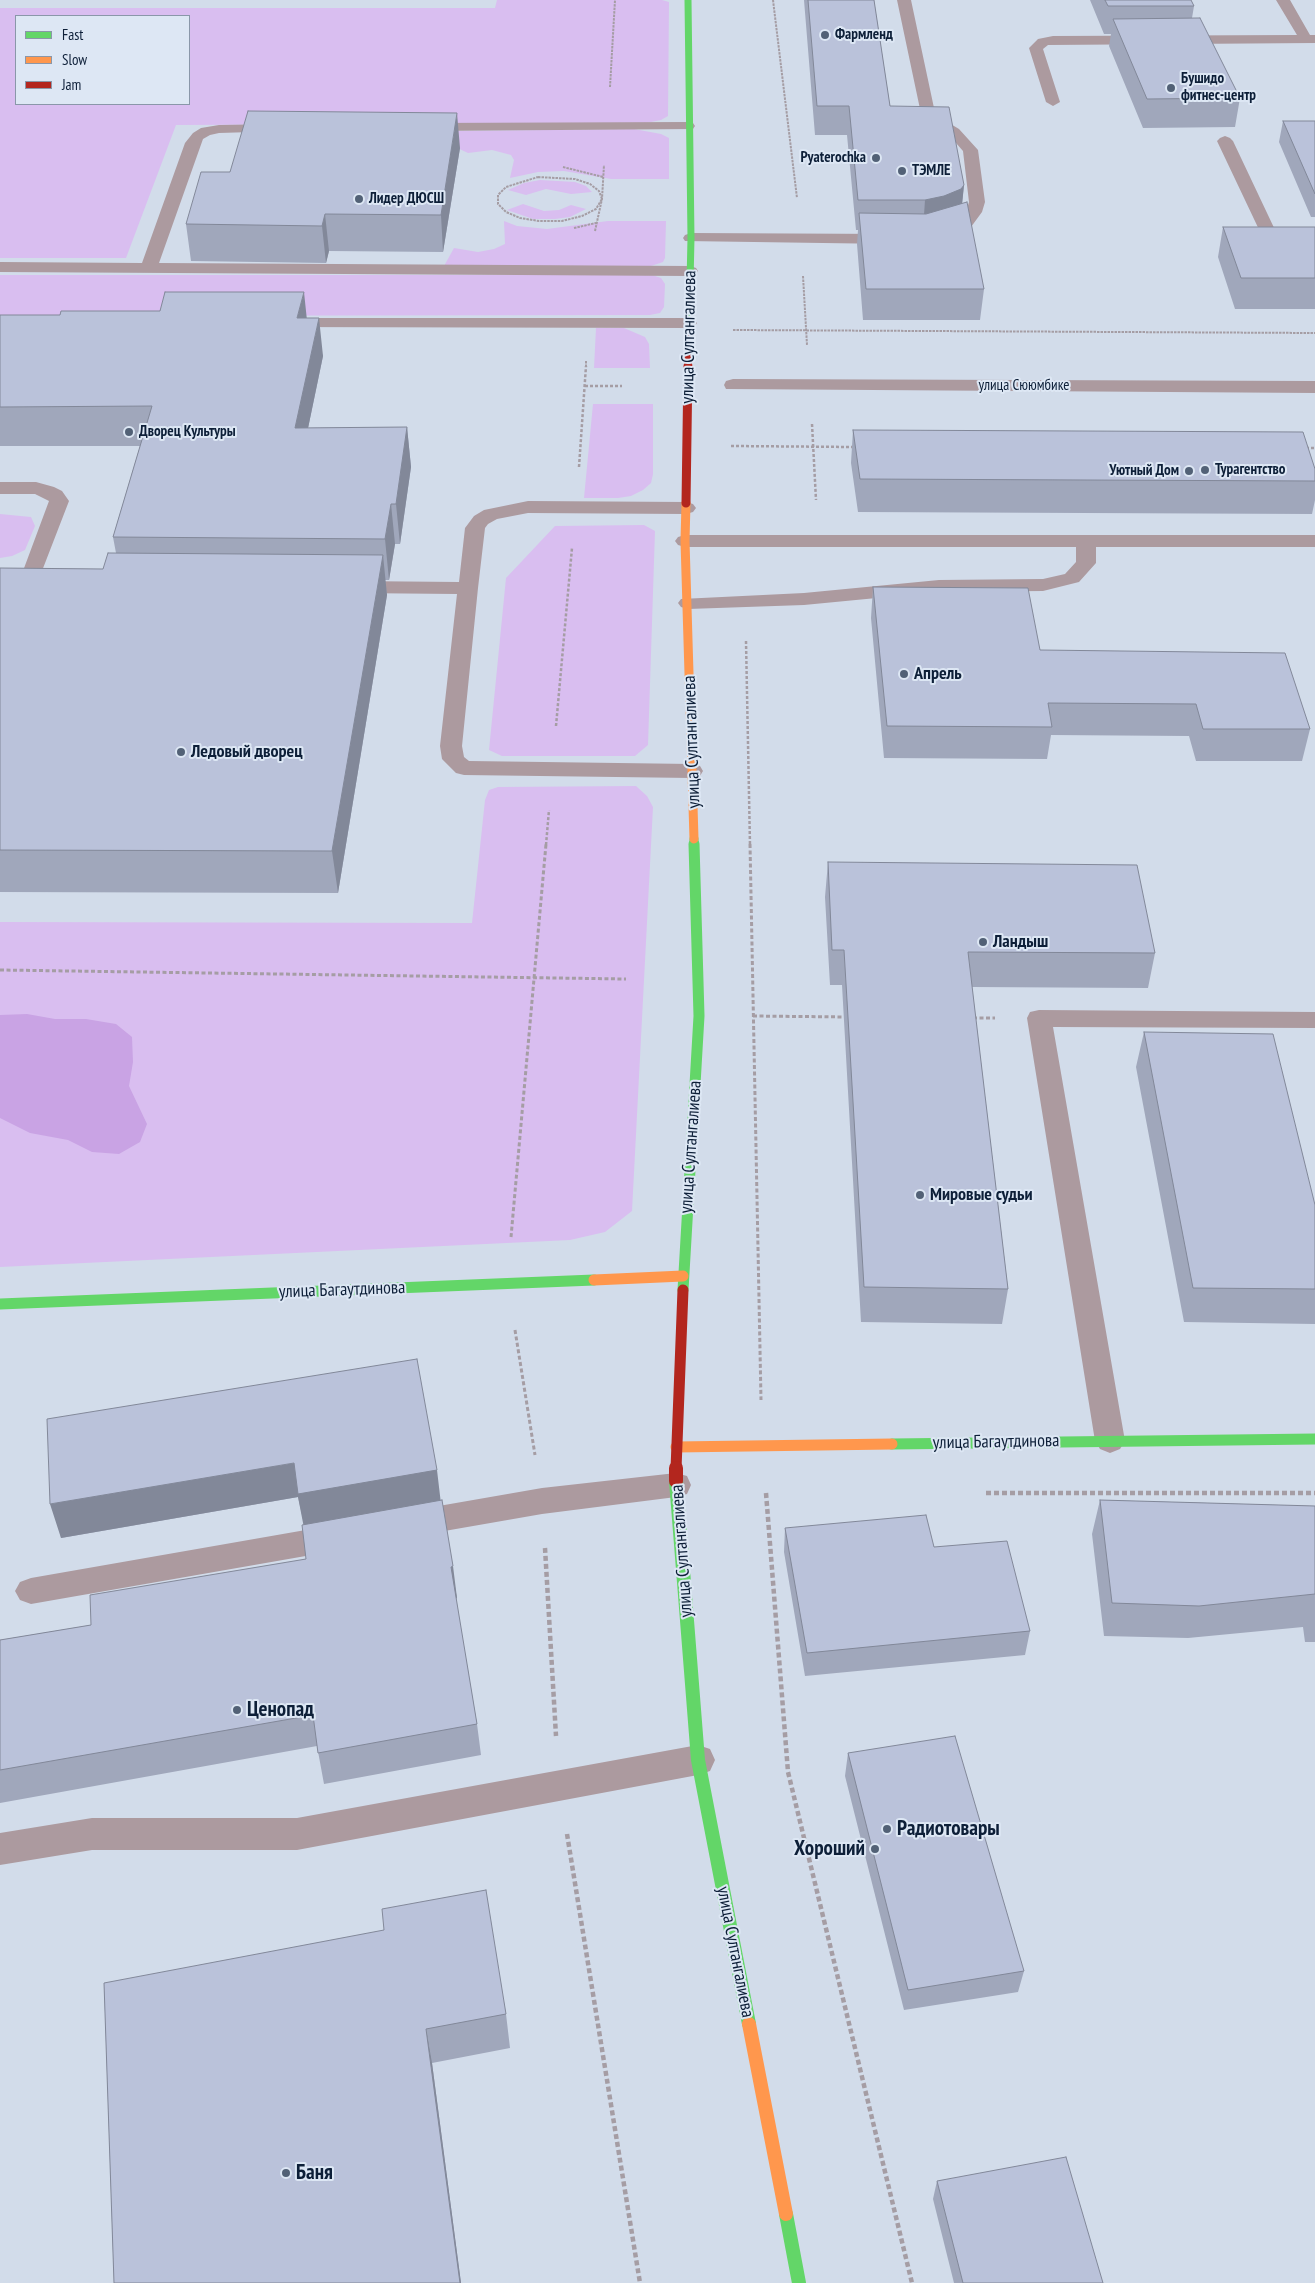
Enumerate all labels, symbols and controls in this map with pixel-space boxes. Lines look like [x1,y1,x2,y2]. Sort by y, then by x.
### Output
legend [15,15,190,105]
text: Fast [62,25,83,44]
place label: Фармленд [835,26,893,44]
marker: Фармленд [819,29,831,41]
text: Slow [62,50,87,69]
place label: Бушидо фитнес-центр [1181,70,1256,105]
text: Jam [62,75,81,94]
marker: Бушидо фитнес-центр [1165,82,1177,94]
place label: Pyaterochka [800,149,866,167]
marker: Pyaterochka [870,152,882,164]
place label: ТЭМЛЕ [912,162,951,180]
marker: ТЭМЛЕ [896,165,908,177]
place label: Лидер ДЮСШ [369,190,444,208]
marker: Лидер ДЮСШ [353,193,365,205]
street label: улица Султангалиева [677,270,701,404]
street label: улица Сююмбике [978,377,1070,395]
place label: Дворец Культуры [139,423,236,441]
marker: Дворец Культуры [123,426,135,438]
place label: Турагентство [1215,461,1286,479]
place label: Уютный Дом [1109,462,1179,480]
marker: Турагентство [1199,464,1211,476]
marker: Уютный Дом [1183,465,1195,477]
place label: Апрель [914,663,962,685]
marker: Апрель [898,668,910,680]
street label: улица Султангалиева [679,675,705,809]
place label: Ледовый дворец [191,741,303,763]
marker: Ледовый дворец [175,746,187,758]
place label: Ландыш [993,931,1048,953]
marker: Ландыш [977,936,989,948]
street label: улица Султангалиева [676,1080,706,1214]
place label: Мировые судьи [930,1184,1032,1206]
marker: Мировые судьи [914,1189,926,1201]
street label: улица Багаутдинова [278,1277,406,1303]
street label: улица Багаутдинова [933,1430,1059,1454]
street label: улица Султангалиева [667,1484,697,1618]
place label: Ценопад [247,1697,314,1723]
marker: Ценопад [231,1704,243,1716]
place label: Радиотовары [897,1816,1000,1842]
marker: Радиотовары [881,1823,893,1835]
place label: Хороший [794,1836,865,1862]
marker: Хороший [869,1843,881,1855]
street label: улица Султангалиева [712,1885,758,2019]
place label: Баня [296,2160,333,2186]
marker: Баня [280,2167,292,2179]

